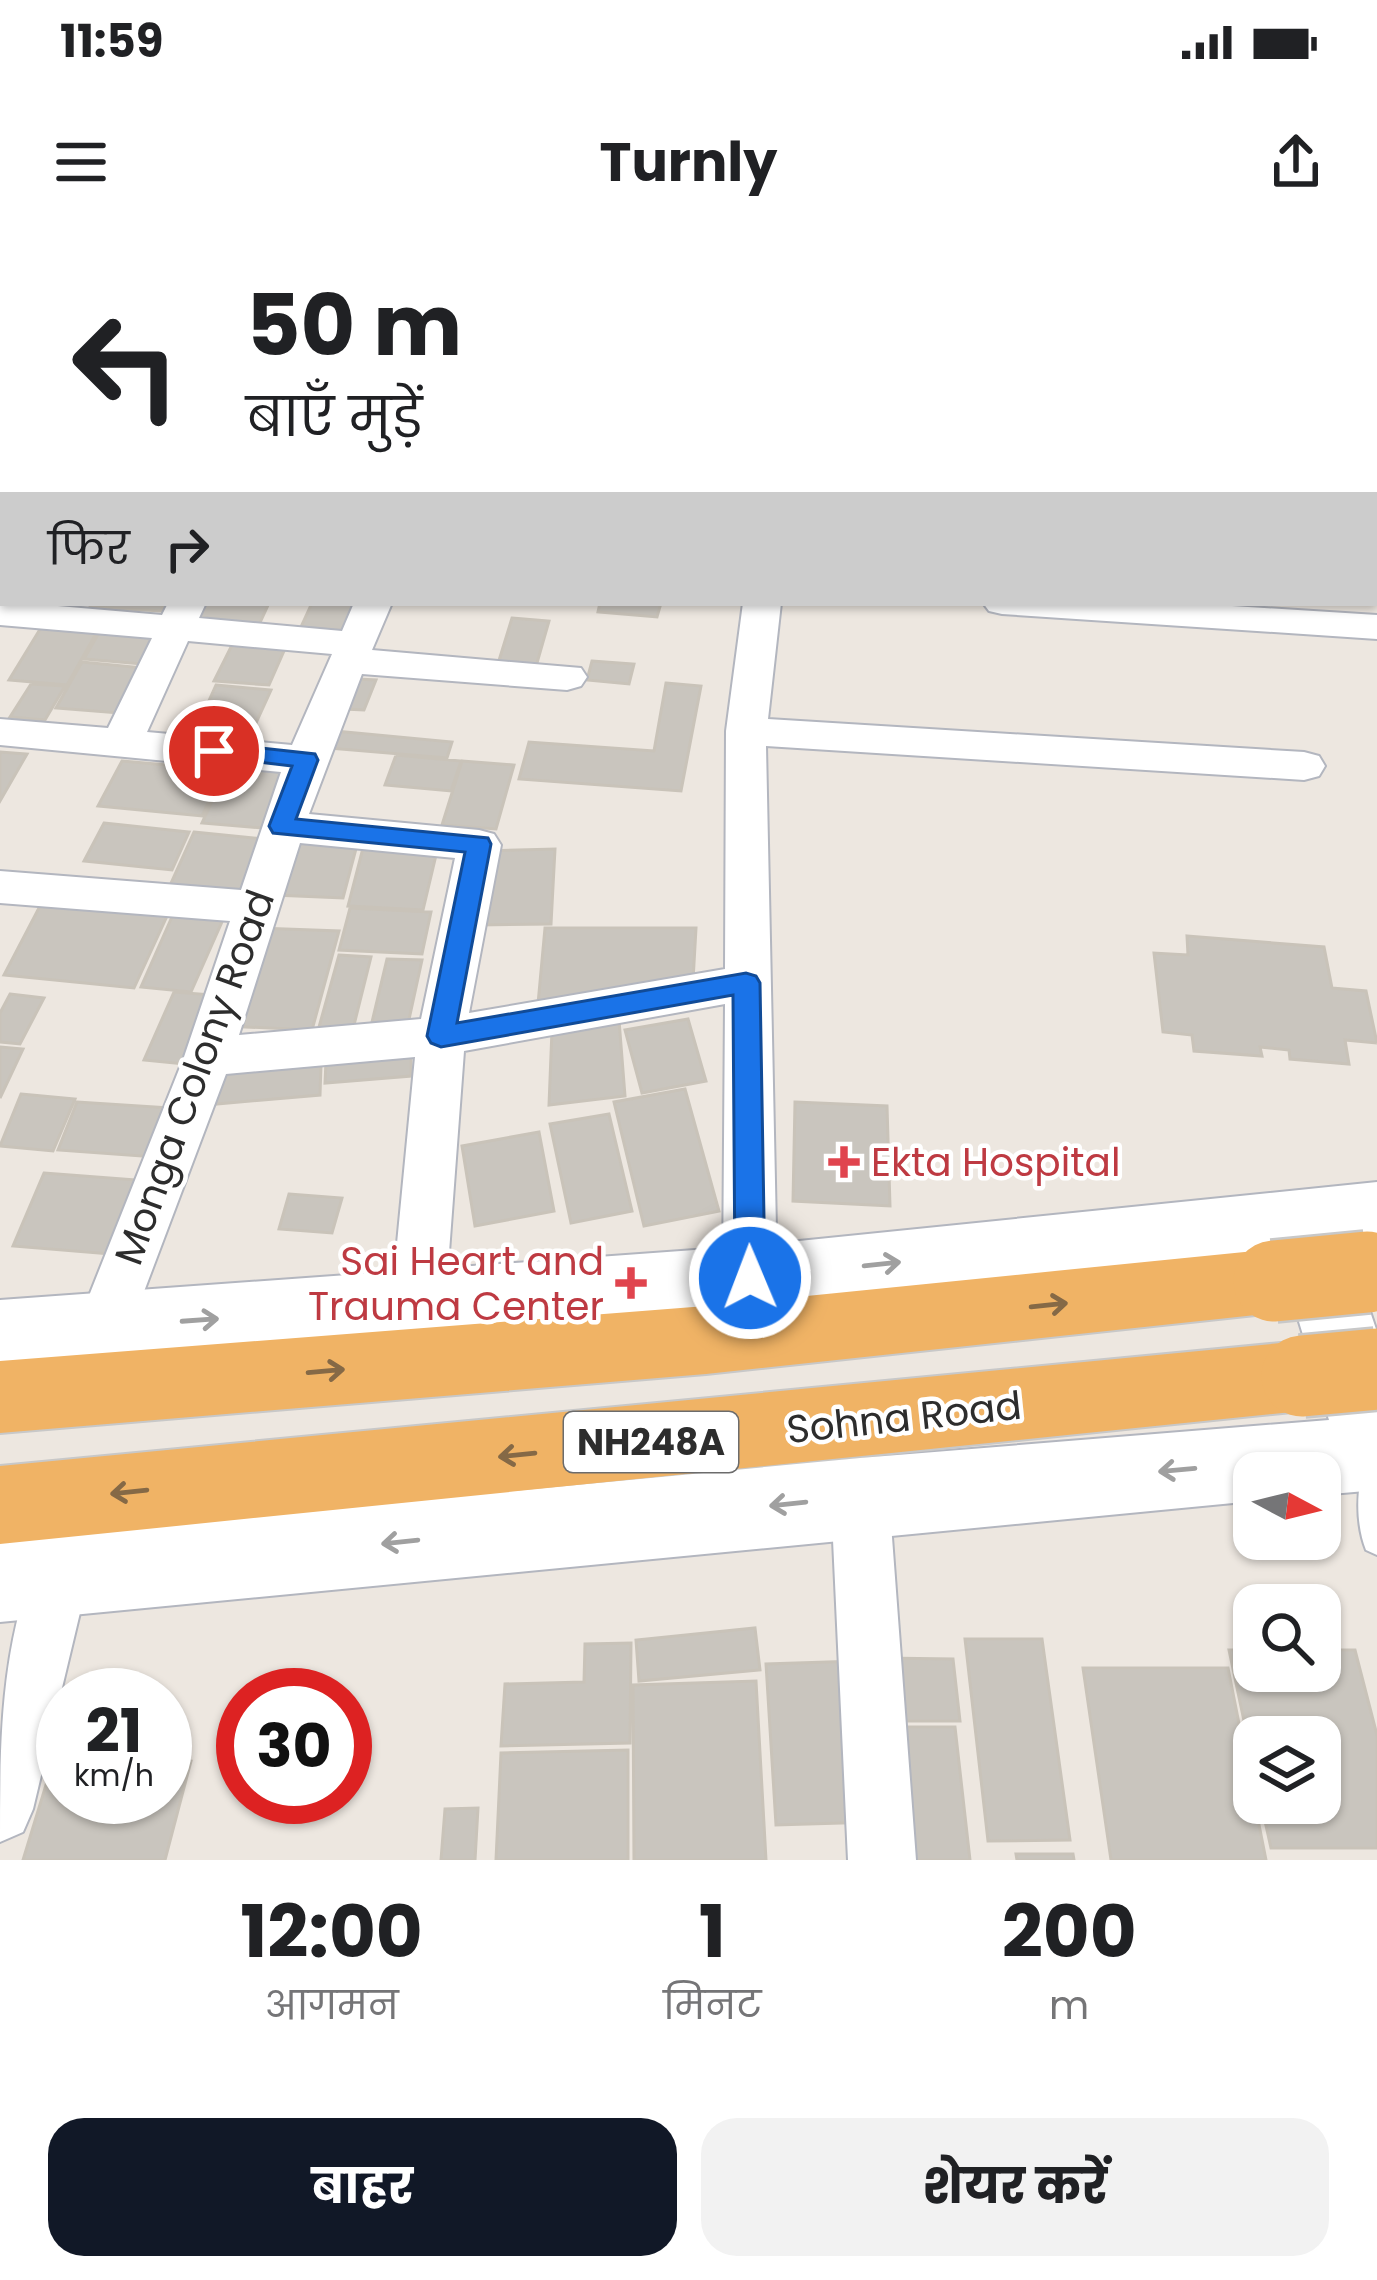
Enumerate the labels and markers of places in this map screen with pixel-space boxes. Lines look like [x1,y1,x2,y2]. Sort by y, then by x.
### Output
pin [163,700,265,802]
place label: Ekta Hospital [871,1135,1120,1190]
marker: Ekta Hospital [828,1146,860,1178]
place label: Sai Heart and Trauma Center [308,1234,604,1334]
marker: Sai Heart and Trauma Center [615,1267,647,1299]

